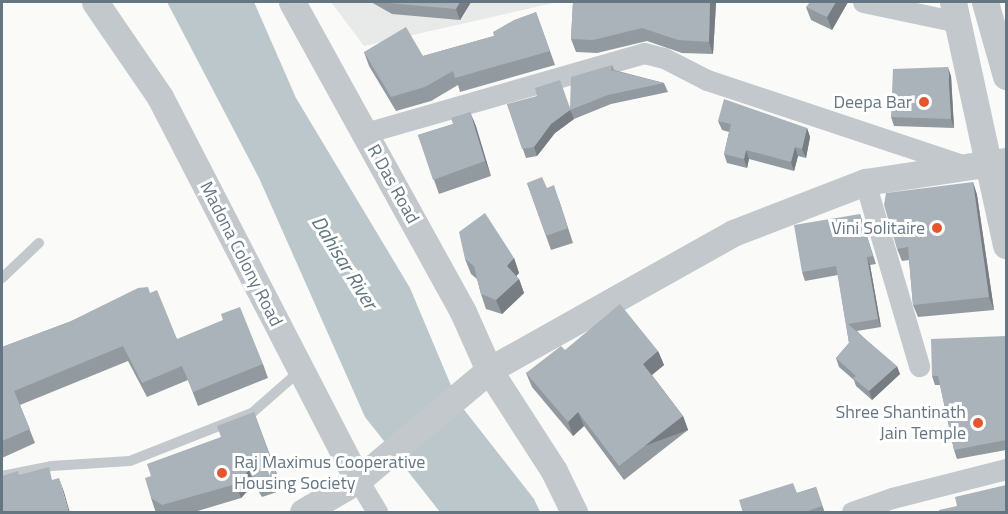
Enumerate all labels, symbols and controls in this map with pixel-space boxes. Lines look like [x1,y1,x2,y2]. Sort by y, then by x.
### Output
place label: Deepa Bar [833,91,912,113]
marker: Deepa Bar [917,95,931,109]
street label: R Das Road [362,141,424,227]
street label: Madona Colony Road [195,178,287,330]
water label: Dahisar River [307,211,383,313]
place label: Vini Solitaire [831,217,925,239]
marker: Vini Solitaire [930,221,944,235]
place label: Shree Shantinath Jain Temple [835,402,966,444]
marker: Shree Shantinath Jain Temple [971,416,985,430]
place label: Raj Maximus Cooperative Housing Society [234,452,425,494]
marker: Raj Maximus Cooperative Housing Society [215,466,229,480]

